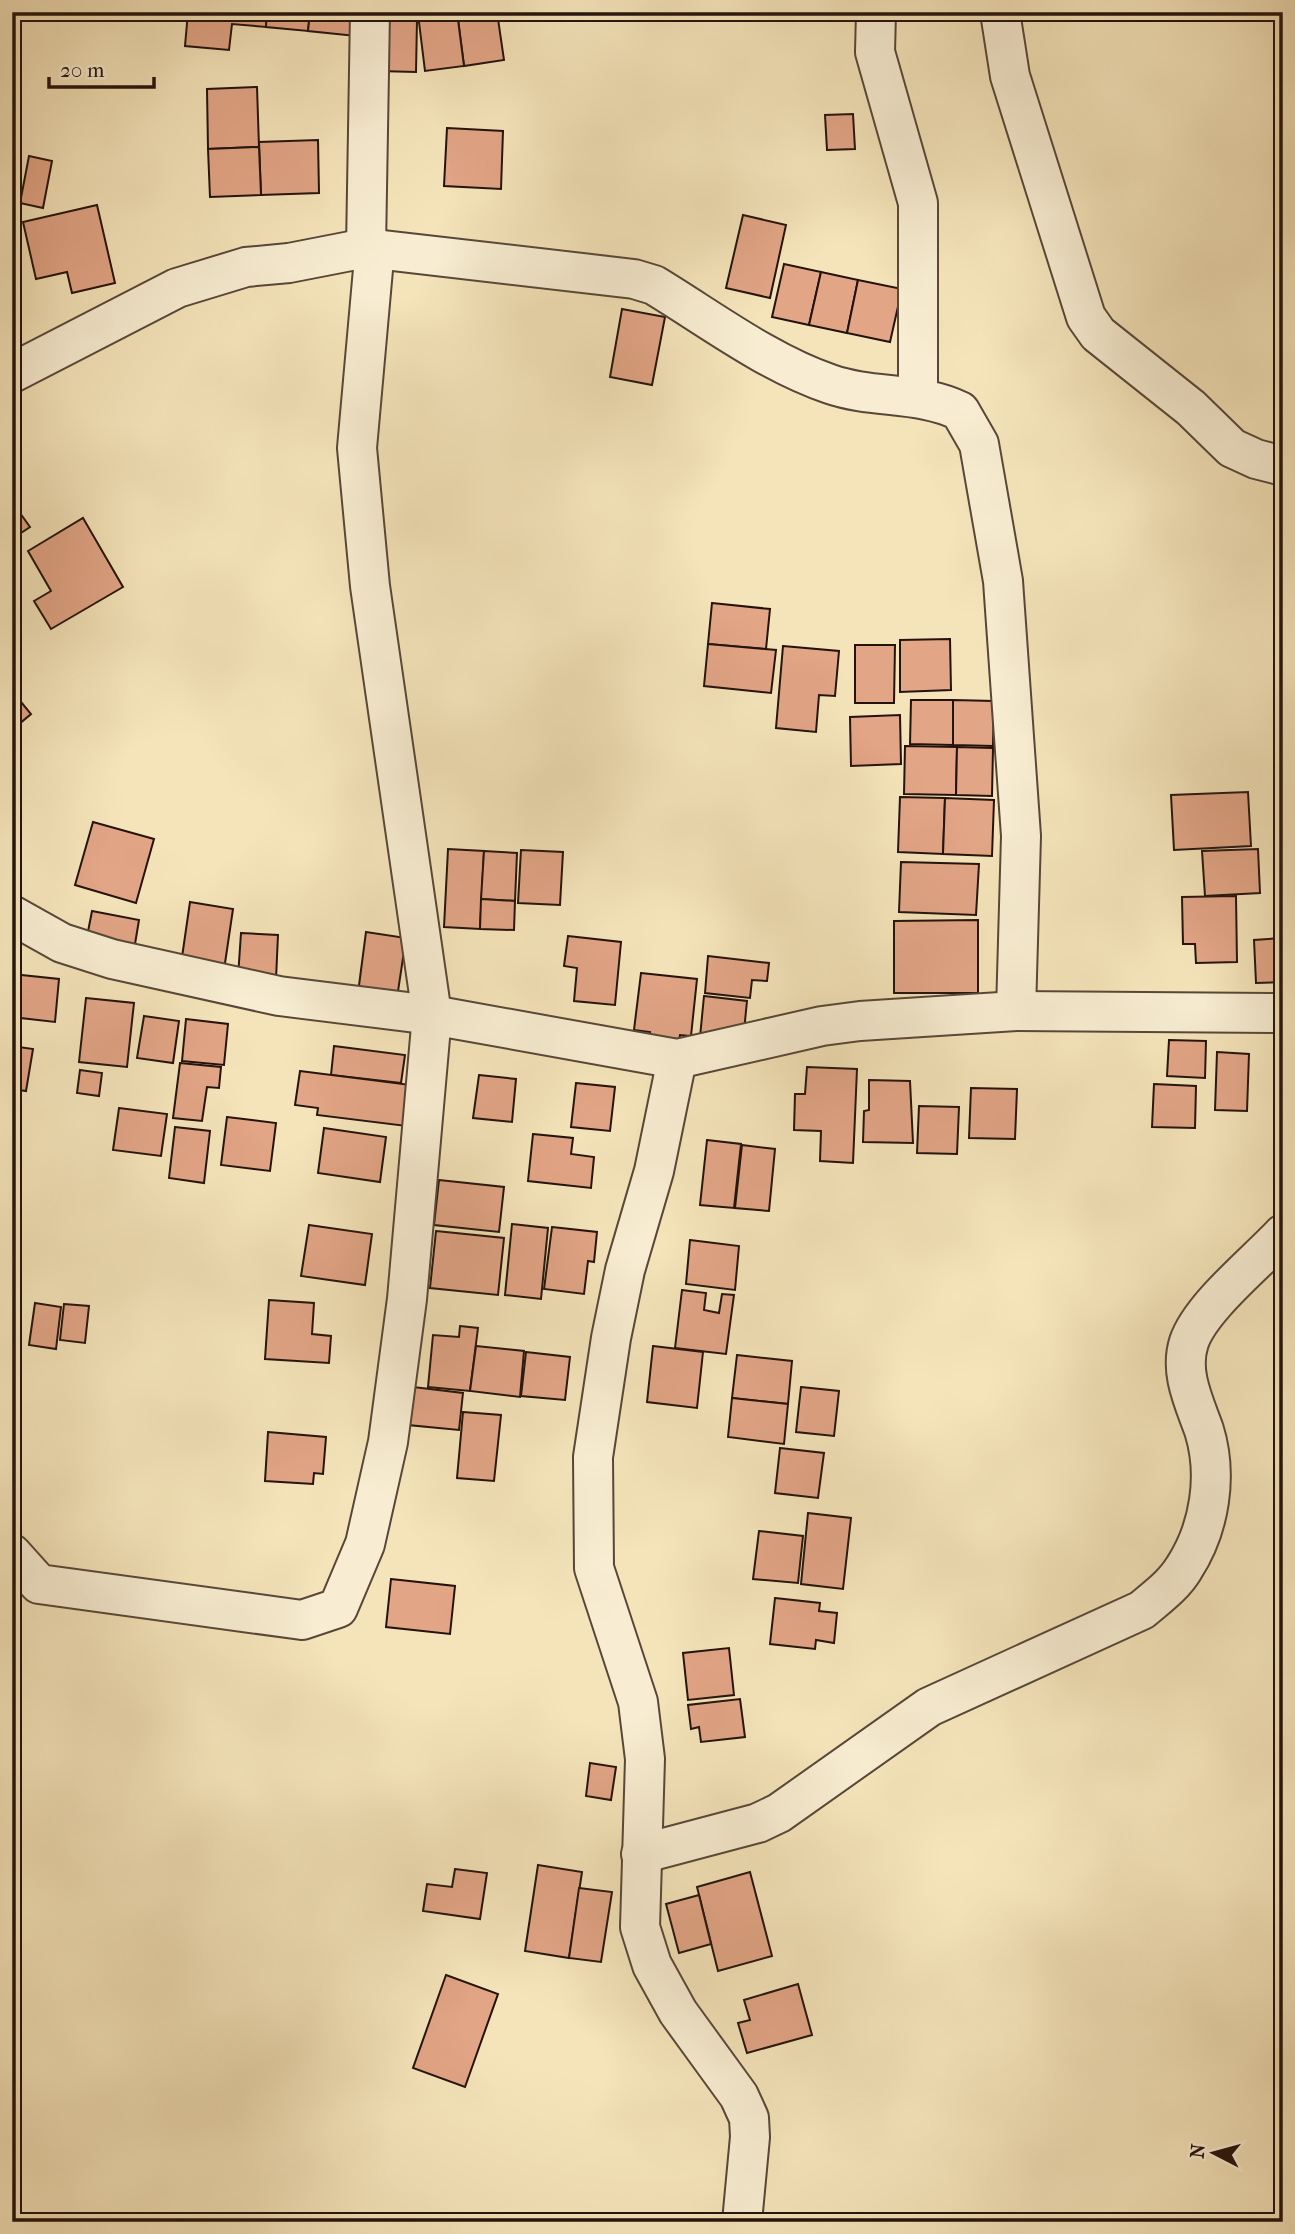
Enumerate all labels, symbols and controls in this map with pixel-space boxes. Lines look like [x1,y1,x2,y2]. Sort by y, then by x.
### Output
scale bar [49,46,154,90]
text: 20 m [60,58,105,82]
north arrow [1180,2118,1250,2188]
text: N [1186,2142,1210,2160]

